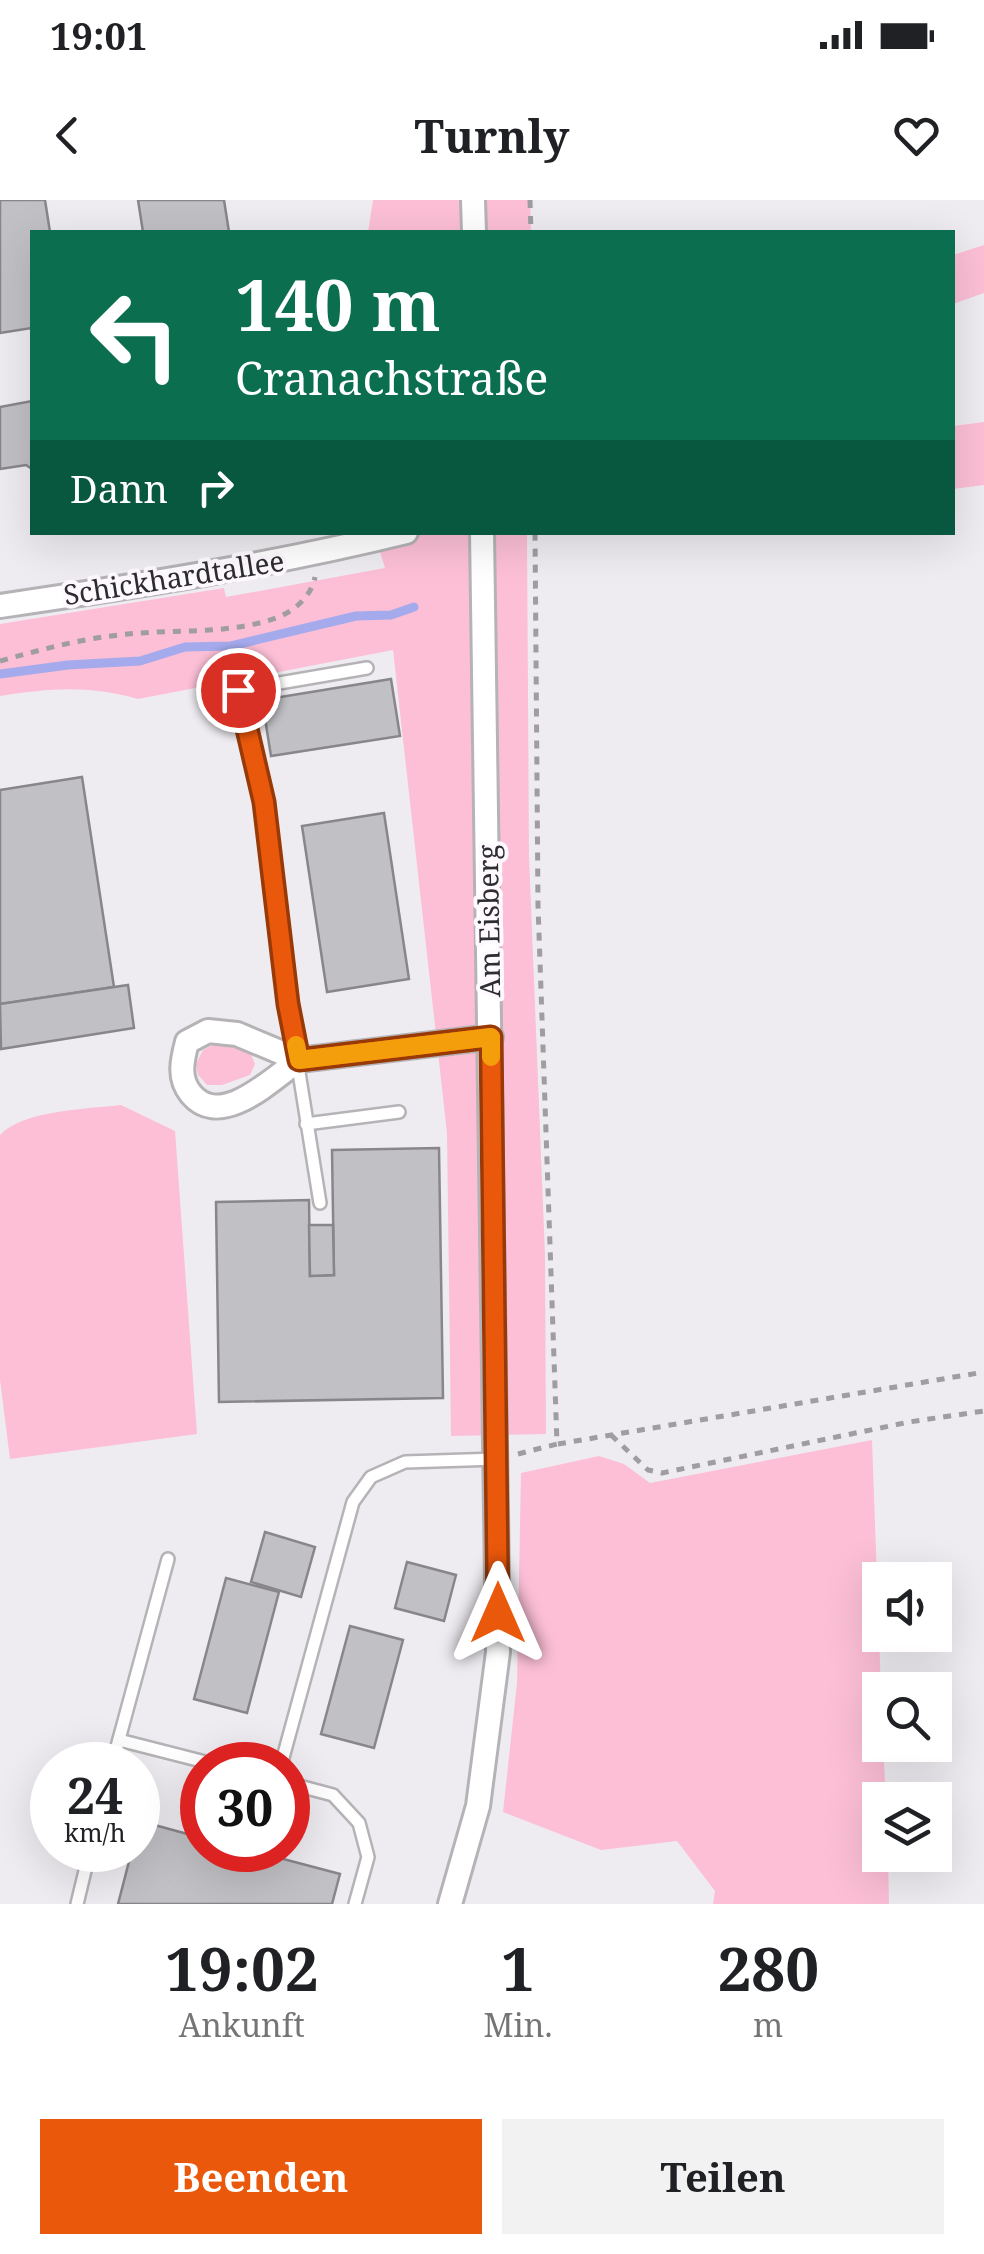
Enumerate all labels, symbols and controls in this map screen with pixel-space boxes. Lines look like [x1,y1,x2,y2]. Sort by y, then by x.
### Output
text: 19:01 [50,9,147,61]
text: Turnly [415,105,569,166]
icon: back [40,108,95,163]
icon: heart [889,108,944,163]
text: 140 m [235,256,441,352]
icon: left [70,270,200,400]
text: Cranachstraße [235,347,548,408]
icon: right [188,460,243,515]
text: Dann [70,462,168,514]
street label: Schickhardtallee [61,541,287,613]
pin [196,648,281,733]
icon: arrive [211,663,266,718]
street label: Am Eisberg [468,844,508,998]
position arrow [446,1561,550,1665]
map controls [862,1562,952,1872]
button: sound [862,1562,952,1652]
button: search [862,1672,952,1762]
speed limit sign: 30 [180,1742,310,1872]
text: 24 [67,1761,123,1829]
button: layers [862,1782,952,1872]
text: km/h [64,1815,126,1849]
text: 19:02 [165,1927,319,2009]
text: 1 [501,1927,535,2009]
text: 280 [717,1927,819,2009]
text: Ankunft [179,2003,305,2046]
text: Min. [484,2003,553,2046]
text: m [753,2003,783,2046]
button: Beenden [40,2119,482,2234]
button: Teilen [502,2119,944,2234]

